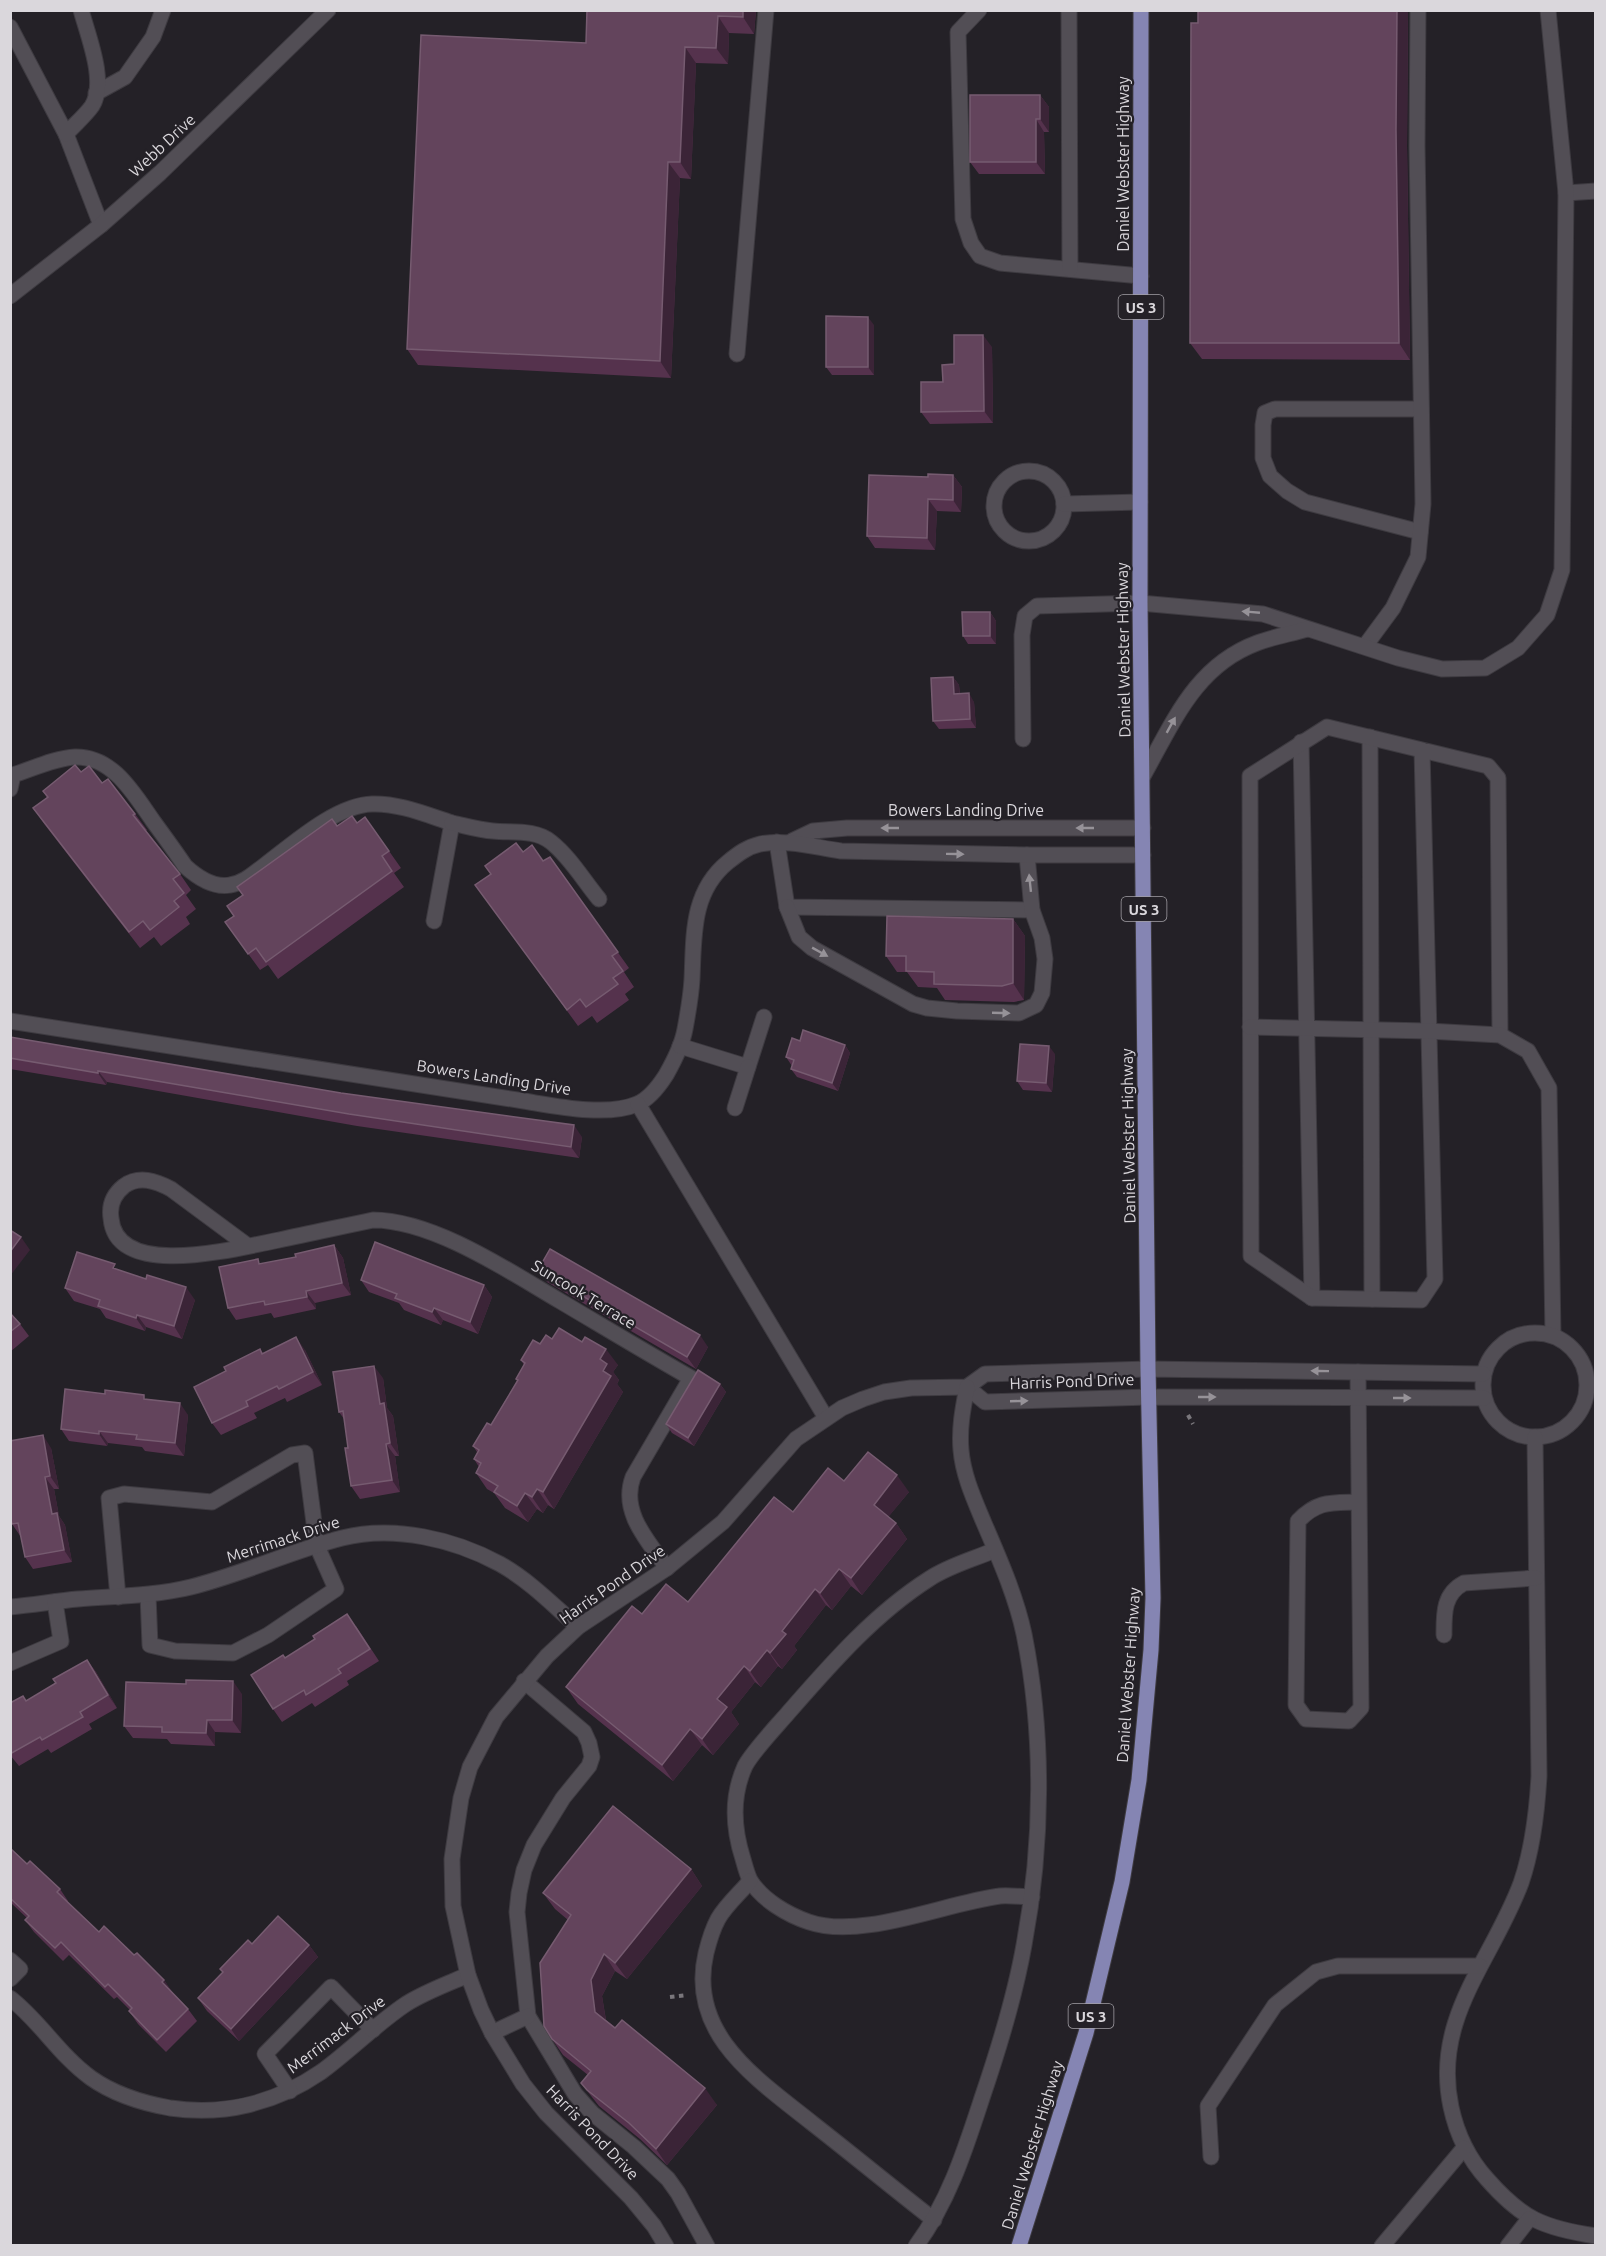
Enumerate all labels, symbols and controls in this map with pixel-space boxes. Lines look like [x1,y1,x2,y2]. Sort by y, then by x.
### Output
street label: Daniel Webster Highway [1114,76,1132,252]
street label: Webb Drive [125,110,199,180]
road number: US 3 [1118,295,1164,319]
street label: Daniel Webster Highway [1112,562,1134,738]
one-way arrow [1241,607,1260,617]
one-way arrow [1166,717,1176,734]
street label: Bowers Landing Drive [888,801,1044,819]
one-way arrow [880,823,899,833]
one-way arrow [1075,823,1094,833]
one-way arrow [945,849,964,858]
one-way arrow [1025,873,1035,892]
road number: US 3 [1122,897,1166,921]
one-way arrow [812,947,829,957]
one-way arrow [991,1008,1010,1017]
street label: Daniel Webster Highway [1117,1048,1139,1224]
street label: Bowers Landing Drive [416,1056,572,1098]
street label: Suncook Terrace [529,1256,639,1332]
one-way arrow [1310,1367,1329,1376]
street label: Harris Pond Drive [1009,1370,1135,1392]
one-way arrow [1198,1392,1217,1402]
one-way arrow [1393,1393,1412,1403]
one-way arrow [1010,1396,1029,1406]
street label: Merrimack Drive [224,1512,342,1566]
street label: Harris Pond Drive [556,1541,668,1627]
street label: Daniel Webster Highway [1113,1587,1143,1763]
street label: Merrimack Drive [284,1991,388,2077]
road number: US 3 [1068,2004,1114,2028]
street label: Daniel Webster Highway [998,2058,1066,2232]
street label: Harris Pond Drive [543,2081,643,2183]

